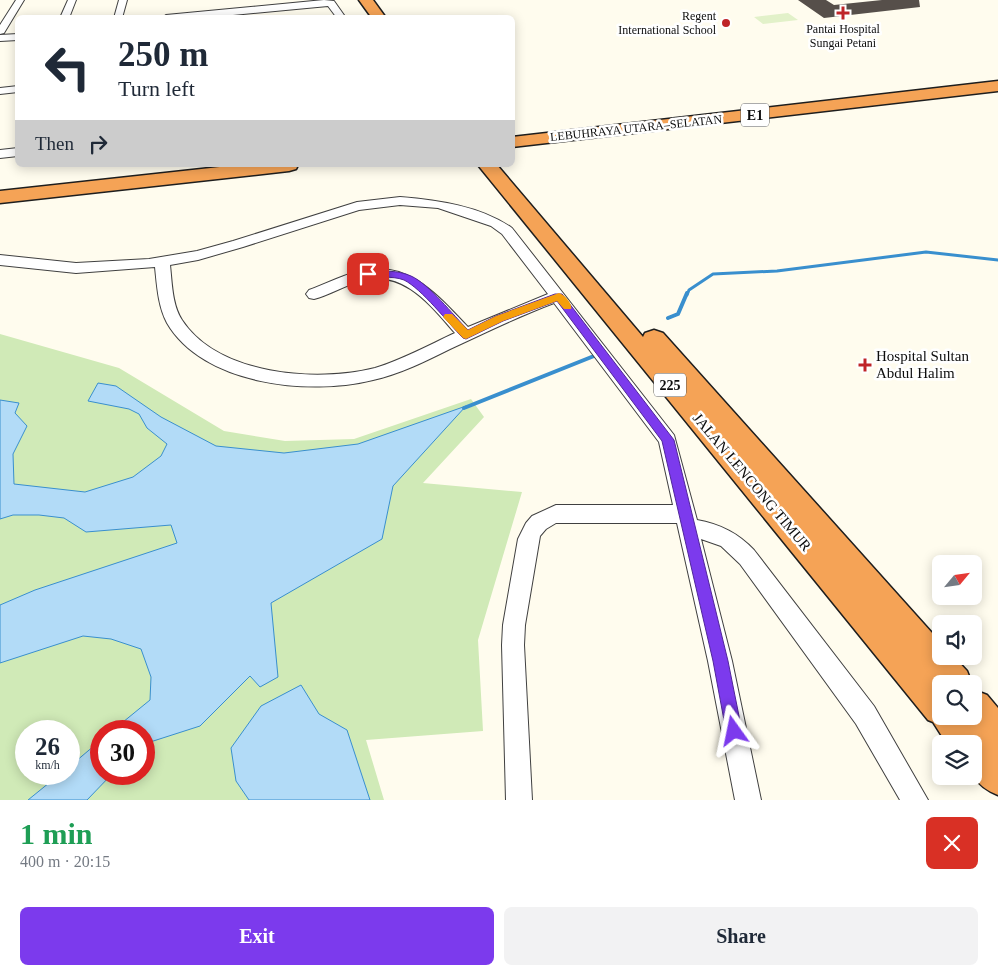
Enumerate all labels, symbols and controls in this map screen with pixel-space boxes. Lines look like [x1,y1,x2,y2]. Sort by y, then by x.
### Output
marker: Pantai Hospital Sungai Petani [836,6,850,20]
place label: Regent International School [618,9,717,37]
marker: Regent International School [720,17,732,29]
place label: Pantai Hospital Sungai Petani [806,22,880,50]
icon: left [35,35,100,100]
text: 250 m [118,35,208,74]
text: Turn left [118,76,195,101]
road number: E1 [741,104,769,126]
street label: LEBUHRAYA UTARA–SELATAN [549,112,723,144]
icon: right [84,130,112,158]
text: Then [35,133,74,154]
pin [347,253,389,295]
icon: arrive [354,260,382,288]
place label: Hospital Sultan Abdul Halim [876,348,969,381]
marker: Hospital Sultan Abdul Halim [858,358,872,372]
road number: 225 [654,374,686,396]
street label: JALAN LENCONG TIMUR [690,410,814,554]
north arrow [932,555,982,605]
map controls [932,555,982,785]
button: sound [932,615,982,665]
button: search [932,675,982,725]
position arrow [707,704,759,756]
speed limit sign: 30 [90,720,155,785]
text: 26 [35,733,60,760]
button: layers [932,735,982,785]
text: km/h [35,758,60,772]
text: 1 min [20,817,93,850]
button: close [926,817,978,869]
text: 400 m · 20:15 [20,853,110,870]
button: Exit [20,907,494,965]
button: Share [504,907,978,965]

